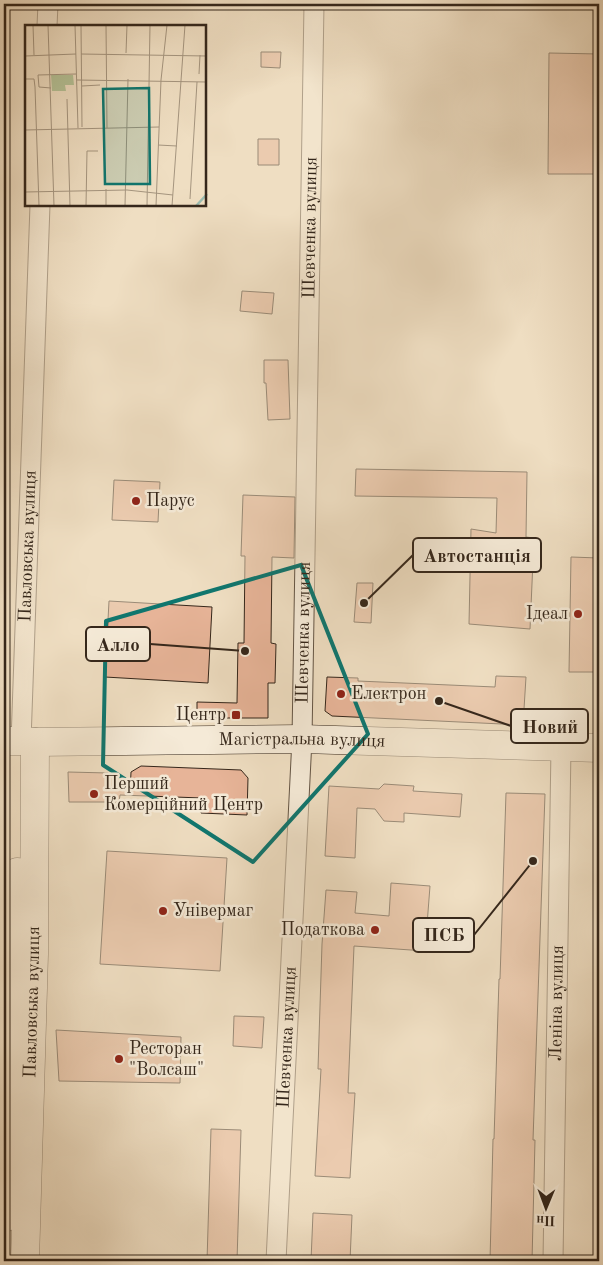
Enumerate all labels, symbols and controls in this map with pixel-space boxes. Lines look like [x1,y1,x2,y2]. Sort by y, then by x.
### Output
inset map [25,25,206,206]
street label: Шевченка вулиця [300,157,321,299]
street label: Павловська вулиця [16,470,40,622]
place label: Парус [146,492,195,510]
marker: Парус [130,495,142,507]
callout: Автостанція [413,538,541,572]
text: Автостанція [423,548,531,567]
street label: Шевченка вулиця [294,561,314,704]
place label: Ідеал [526,605,568,623]
marker: Ідеал [572,608,584,620]
callout: Алло [86,627,150,661]
text: Алло [96,637,140,656]
place label: Електрон [351,685,427,703]
marker: Електрон [335,688,347,700]
place label: Центр [176,706,226,724]
marker: Центр [230,709,242,721]
callout: Новий [511,709,588,743]
text: Новий [522,719,578,738]
street label: Магістральна вулиця [218,730,386,751]
place label: Перший Комерційний Центр [104,775,263,814]
marker: Перший Комерційний Центр [88,788,100,800]
place label: Універмаг [173,902,254,920]
marker: Універмаг [157,905,169,917]
callout: ПСБ [413,918,474,952]
place label: Податкова [281,921,365,939]
marker: Податкова [369,924,381,936]
street label: Павловська вулиця [21,926,43,1078]
text: ПСБ [423,927,465,946]
street label: Леніна вулиця [547,945,567,1061]
street label: Шевченка вулиця [275,966,300,1109]
place label: Ресторан "Волсаш" [129,1040,204,1079]
marker: Ресторан "Волсаш" [113,1053,125,1065]
north arrow [520,1182,570,1232]
text: Пн [536,1213,556,1227]

